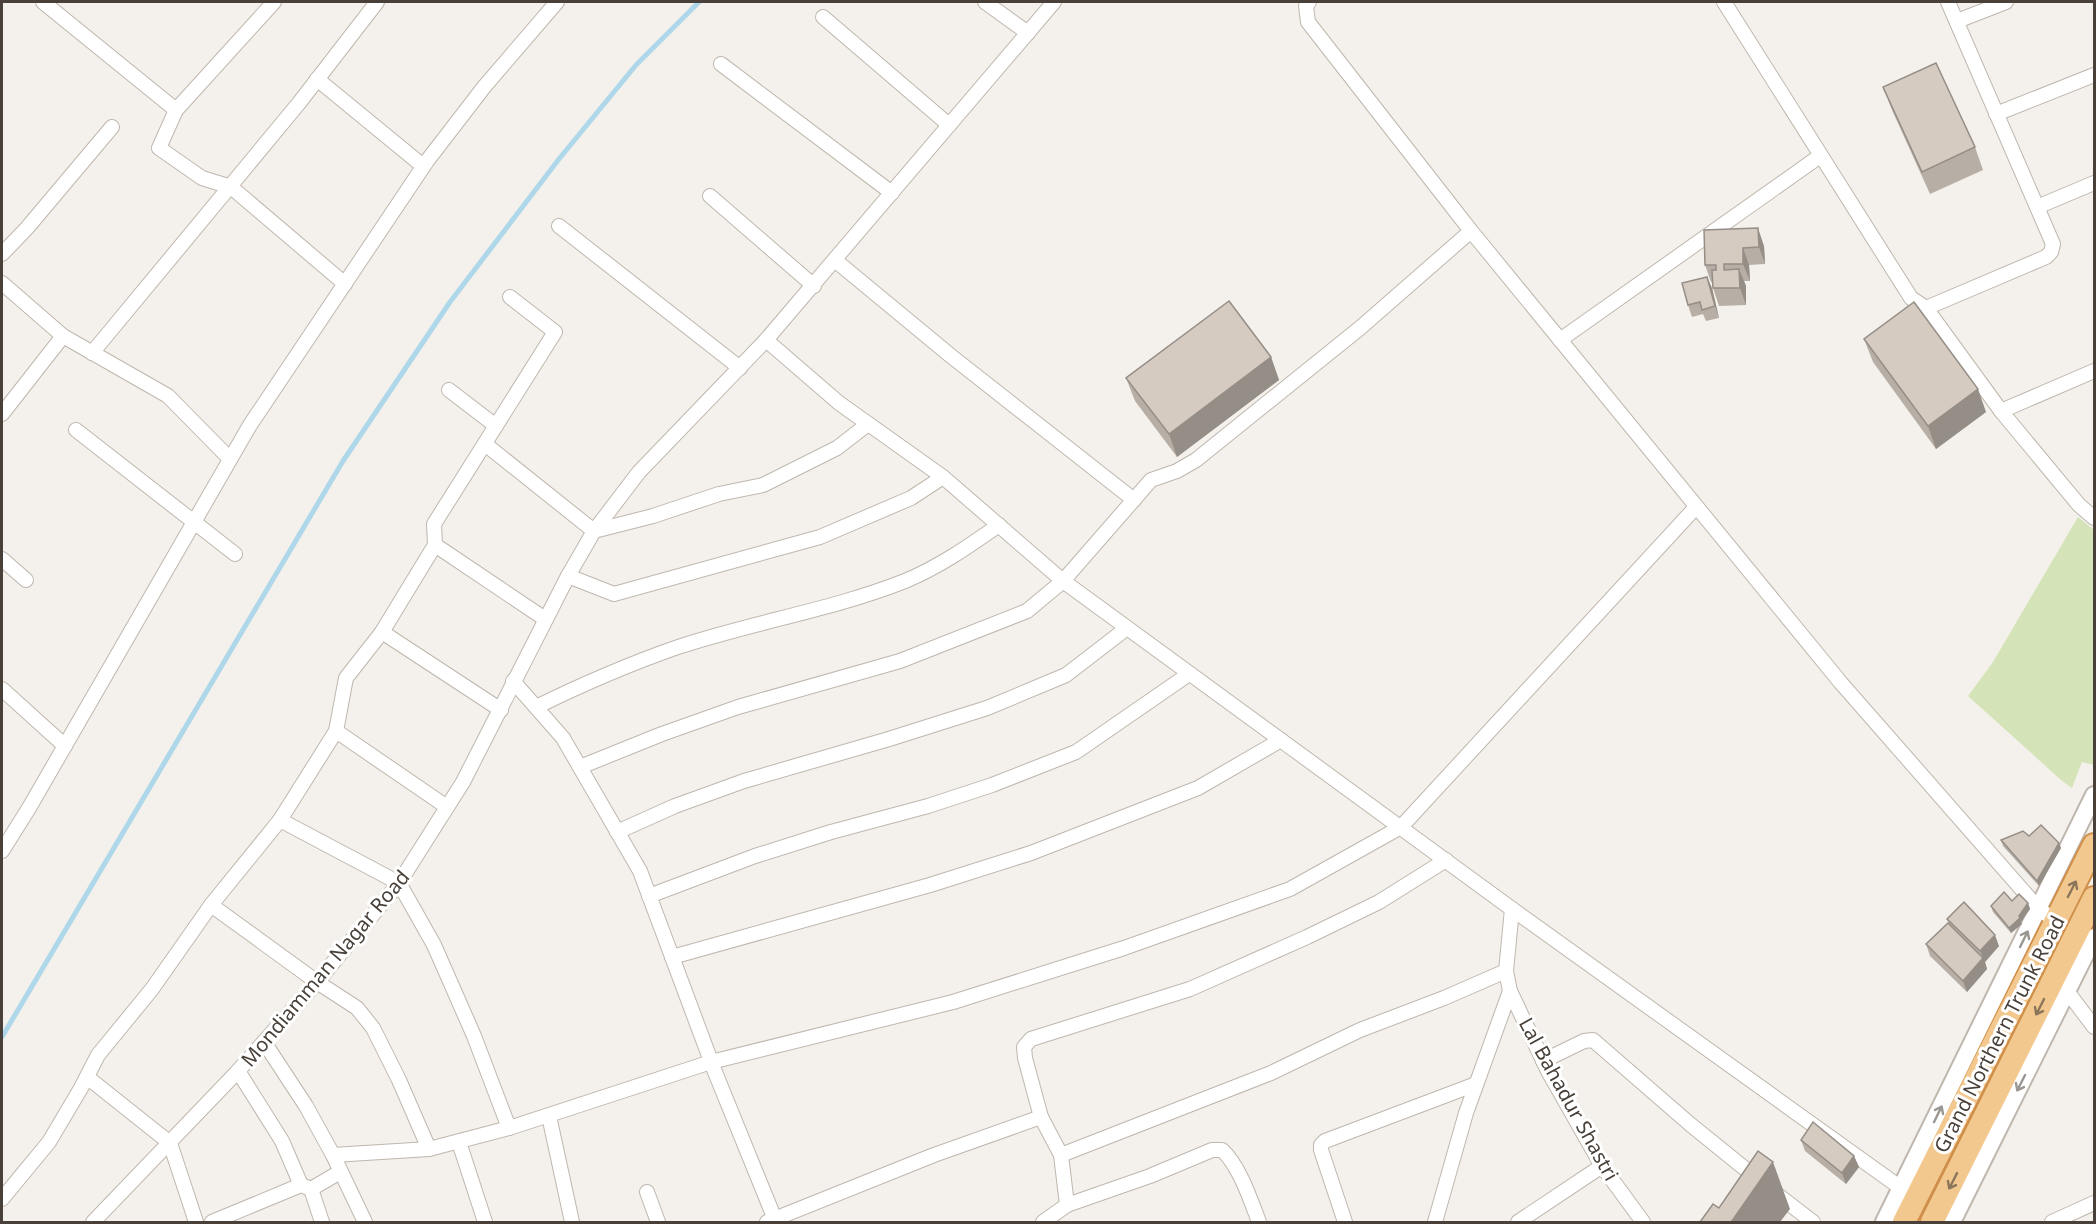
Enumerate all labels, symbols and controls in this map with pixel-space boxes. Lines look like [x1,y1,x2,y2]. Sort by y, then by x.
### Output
street label: Mondiamman Nagar Road [235,864,415,1072]
one-way arrow [2067,880,2079,898]
street label: Grand Northern Trunk Road [1927,911,2071,1157]
one-way arrow [2019,930,2030,948]
one-way arrow [2034,998,2046,1016]
street label: Lal Bahadur Shastri [1513,1013,1625,1185]
one-way arrow [2015,1073,2026,1091]
one-way arrow [1933,1105,1945,1123]
one-way arrow [1946,1172,1958,1190]

